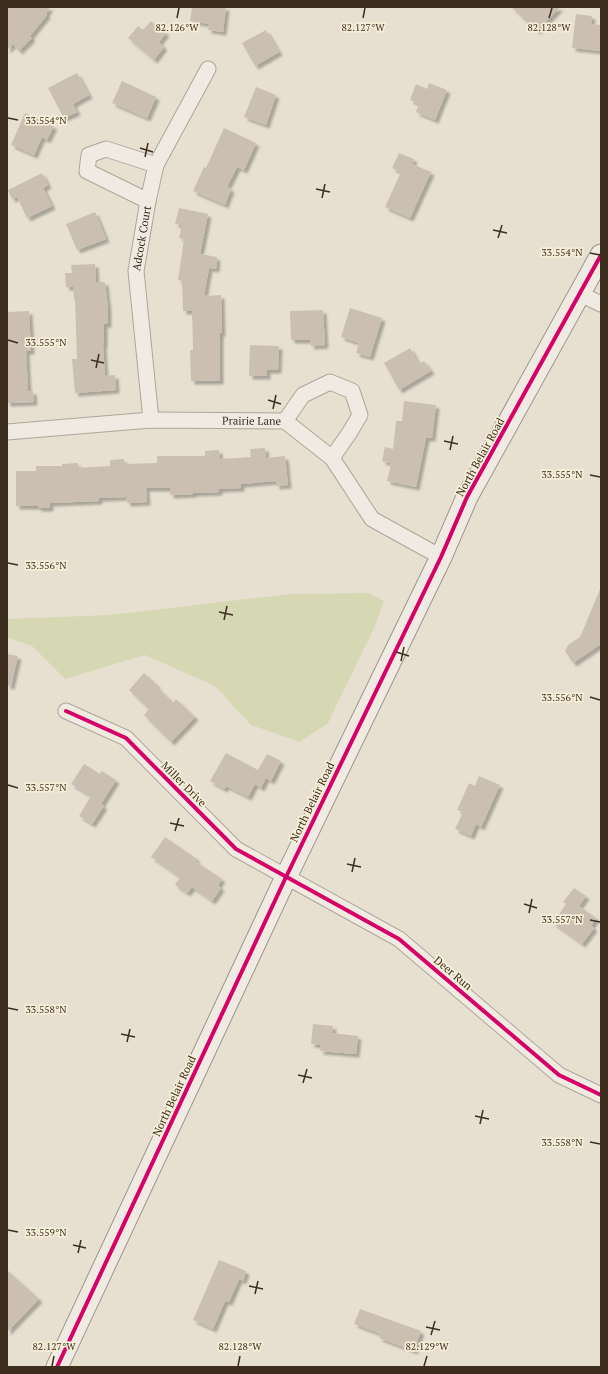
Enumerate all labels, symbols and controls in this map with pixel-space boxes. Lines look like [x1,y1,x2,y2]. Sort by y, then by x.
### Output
text: 82.126°W [155,21,199,34]
text: 82.127°W [341,21,385,34]
text: 82.128°W [527,21,571,34]
text: 33.554°N [26,114,67,127]
street label: Adcock Court [129,205,154,272]
text: 33.554°N [542,246,583,259]
text: 33.555°N [26,336,67,349]
street label: Prairie Lane [222,414,282,428]
street label: North Belair Road [453,415,507,499]
text: 33.555°N [542,468,583,481]
text: 33.556°N [26,559,67,572]
text: 33.556°N [542,691,583,704]
street label: Miller Drive [158,758,210,810]
street label: North Belair Road [287,760,337,844]
text: 33.557°N [26,781,67,794]
text: 33.557°N [542,913,583,926]
street label: Deer Run [431,953,475,993]
text: 33.558°N [26,1003,67,1016]
street label: North Belair Road [149,1053,199,1139]
text: 33.558°N [542,1136,583,1149]
text: 33.559°N [26,1226,67,1239]
text: 82.127°W [32,1340,76,1353]
text: 82.128°W [218,1340,262,1353]
text: 82.129°W [405,1340,449,1353]

